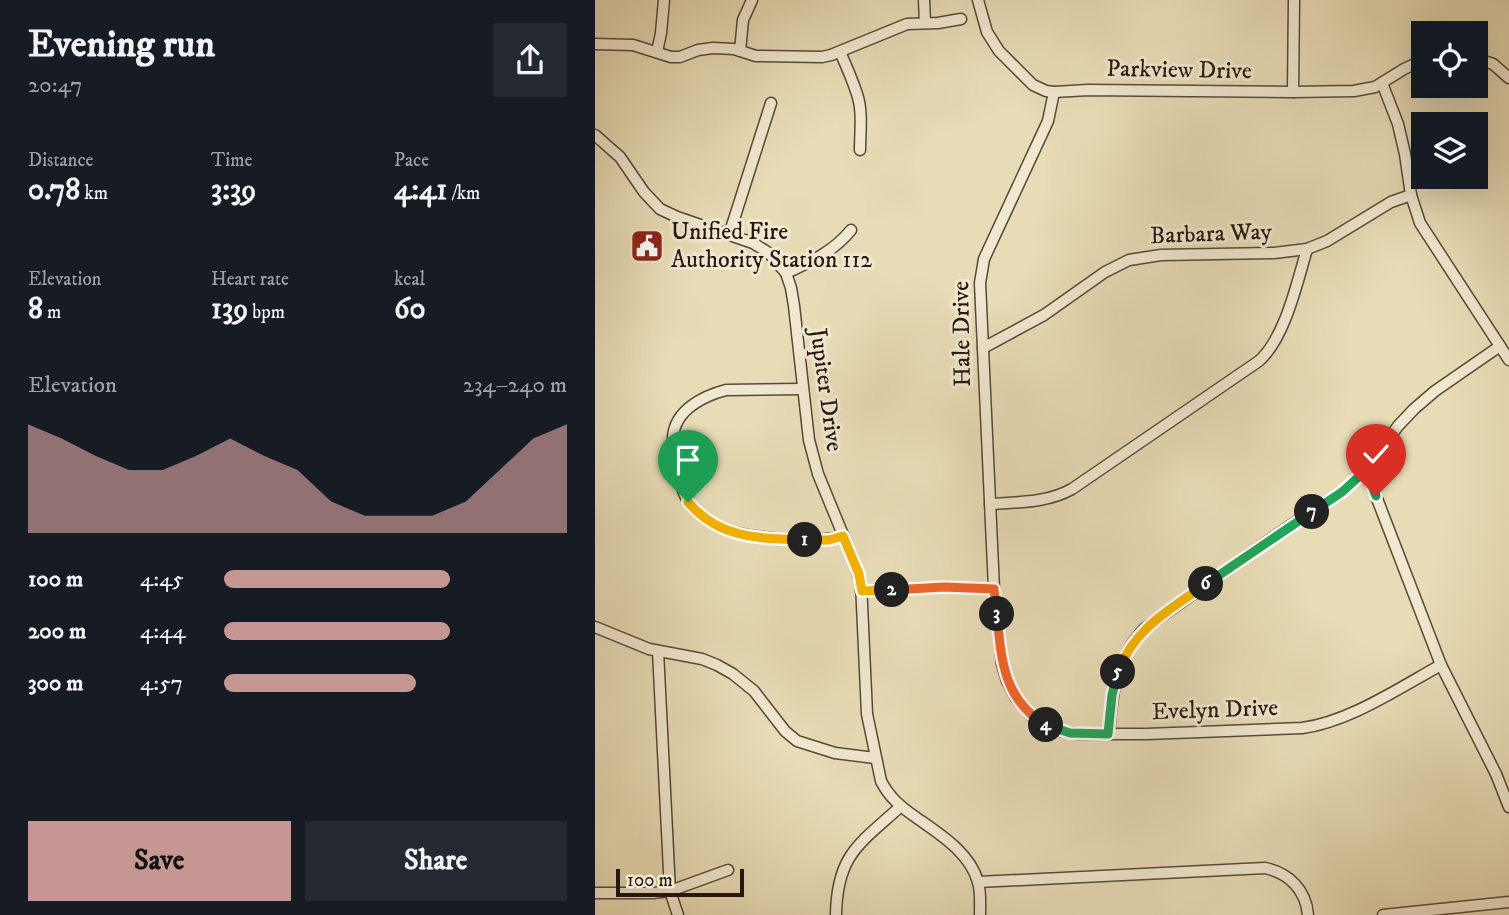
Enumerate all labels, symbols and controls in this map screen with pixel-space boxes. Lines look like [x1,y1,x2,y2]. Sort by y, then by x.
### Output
text: Evening run [28,21,215,69]
map controls [1411,21,1488,189]
button: locate [1411,21,1488,98]
button: share [493,23,567,97]
street label: Parkview Drive [1106,54,1252,86]
text: 20:47 [28,71,82,100]
button: layers [1411,112,1488,189]
text: Distance [28,149,93,172]
text: Time [211,149,252,172]
text: Pace [394,149,429,172]
text: 0.78 [28,172,80,209]
text: 3:39 [211,172,256,209]
text: 4:41 [394,172,447,209]
text: km [80,182,108,205]
text: /km [447,182,480,205]
place label: Unified Fire Authority Station 112 [671,217,872,275]
street label: Barbara Way [1149,217,1273,251]
public building icon: Unified Fire Authority Station 112 [628,227,666,265]
text: Elevation [28,268,102,291]
text: Heart rate [211,268,289,291]
text: kcal [394,268,425,291]
street label: Hale Drive [946,281,978,387]
text: 8 [28,291,43,328]
text: 139 [211,291,248,328]
text: 60 [394,291,426,328]
text: m [43,301,61,324]
text: bpm [248,301,285,324]
street label: Jupiter Drive [802,325,849,454]
text: Elevation [28,371,117,400]
text: 234–240 m [463,371,567,400]
pin [1346,424,1406,496]
pin [658,430,718,502]
icon: check [1357,435,1395,473]
icon: arrive [669,441,707,479]
pin: 7 [1295,494,1329,530]
text: 7 [1306,500,1317,523]
pin: 1 [787,522,823,558]
text: 1 [801,528,808,551]
text: 100 m [28,565,83,594]
text: 4:45 [140,565,184,594]
pin: 6 [1189,566,1223,602]
pin: 2 [875,572,909,608]
text: 6 [1201,572,1210,595]
text: 2 [887,578,896,601]
pin: 3 [979,596,1015,632]
text: 3 [993,602,1000,625]
text: 200 m [28,617,86,646]
text: 4:44 [140,617,186,646]
pin: 5 [1100,654,1135,690]
text: 5 [1113,660,1122,683]
text: 300 m [28,669,84,698]
text: 4:57 [140,669,183,698]
street label: Evelyn Drive [1151,693,1279,727]
pin: 4 [1029,708,1063,742]
text: 4 [1040,713,1051,736]
button: Save [28,821,291,901]
button: Share [305,821,567,901]
scale bar [616,866,744,898]
text: 100 m [627,869,673,892]

